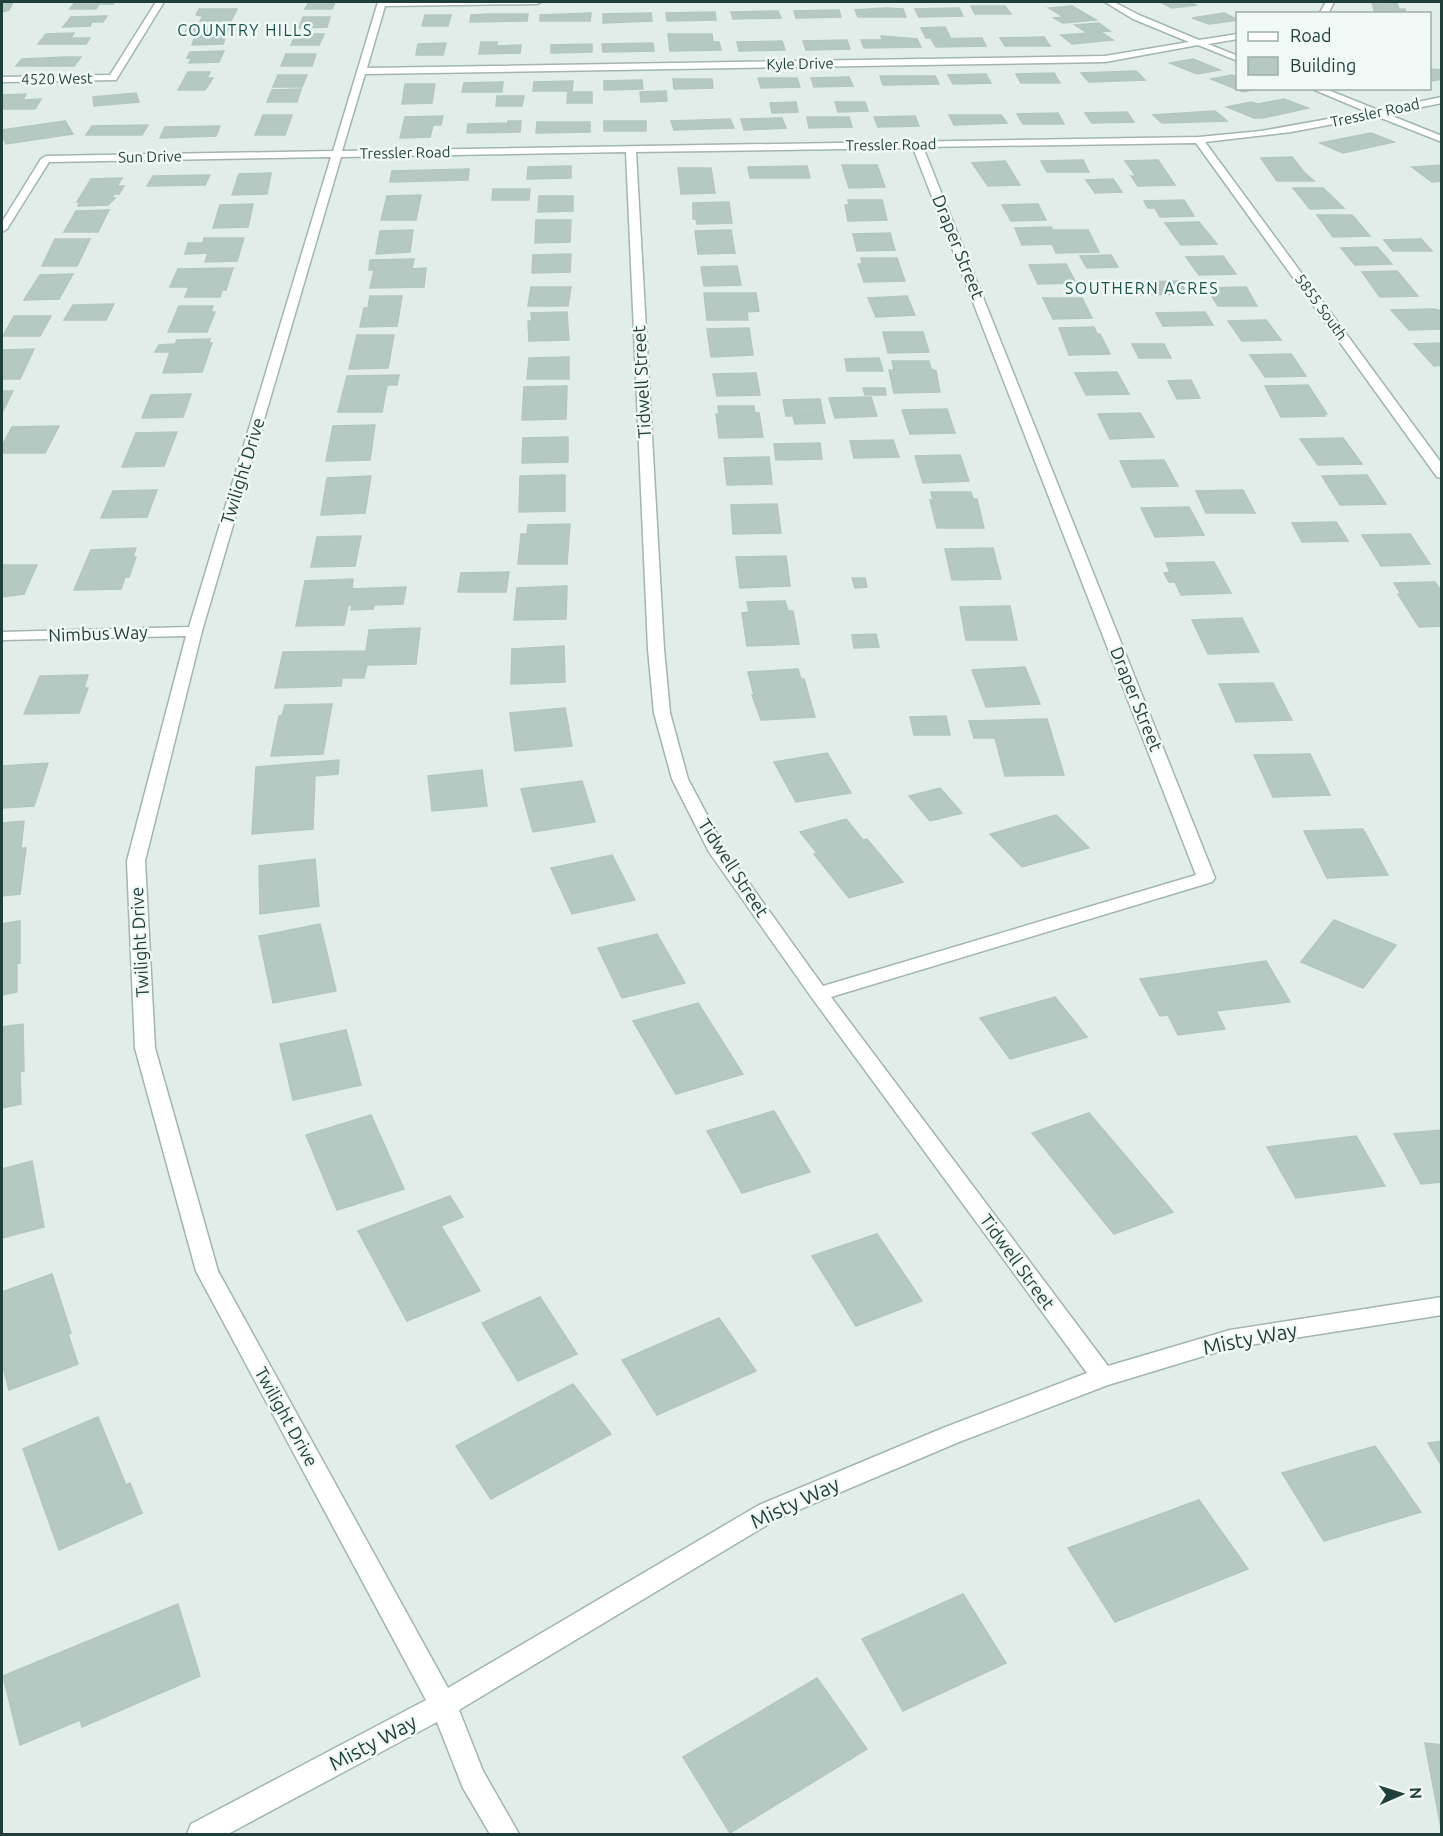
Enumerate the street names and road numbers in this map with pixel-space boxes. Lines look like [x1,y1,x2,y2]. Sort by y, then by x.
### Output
street label: Kyle Drive [766,54,834,73]
street label: 4520 West [21,69,93,88]
street label: Tressler Road [1329,95,1421,130]
street label: Tressler Road [845,135,936,154]
street label: Tressler Road [359,143,450,162]
street label: Sun Drive [118,147,182,166]
street label: Draper Street [929,192,989,302]
street label: 5855 South [1292,271,1351,343]
street label: Tidwell Street [628,325,654,439]
street label: Twilight Drive [216,415,268,526]
street label: Nimbus Way [48,621,148,645]
street label: Draper Street [1107,644,1167,754]
street label: Tidwell Street [695,815,773,920]
street label: Twilight Drive [126,886,152,998]
street label: Tidwell Street [977,1210,1059,1313]
street label: Misty Way [1201,1317,1299,1359]
street label: Twilight Drive [251,1363,322,1470]
street label: Misty Way [746,1471,843,1533]
street label: Misty Way [325,1709,420,1775]

